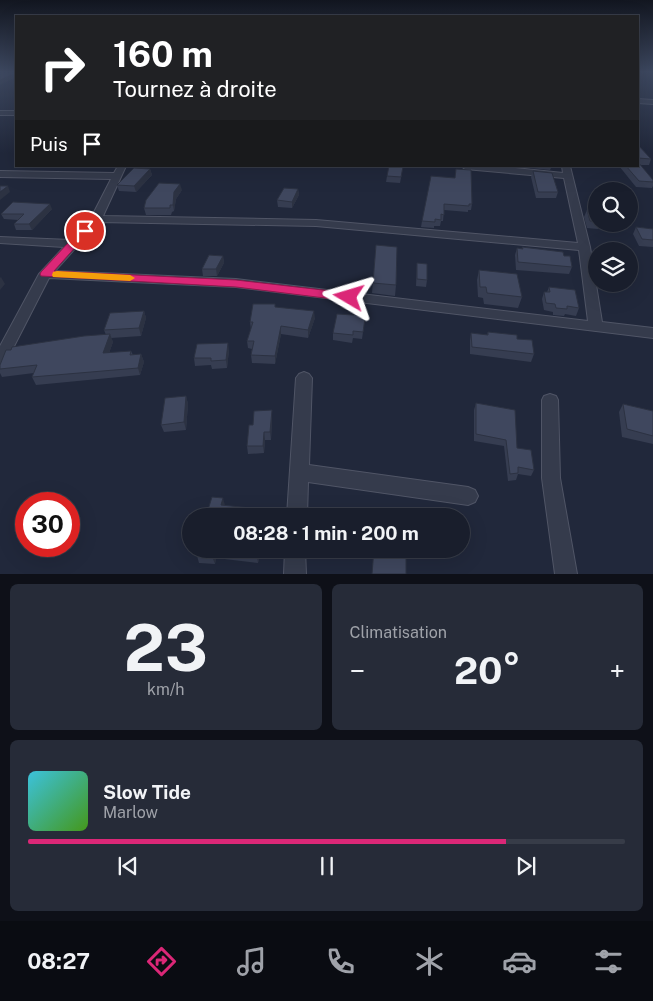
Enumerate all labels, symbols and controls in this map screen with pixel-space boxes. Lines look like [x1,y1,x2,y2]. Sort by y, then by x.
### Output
text: 160 m [113,34,213,75]
icon: right [30,35,95,100]
text: Tournez à droite [113,76,277,102]
icon: arrive [78,130,106,158]
text: Puis [30,133,68,155]
map controls [588,182,638,292]
button: search [588,182,638,232]
pin [64,210,106,252]
icon: arrive [71,217,99,245]
button: layers [588,242,638,292]
position arrow [322,270,374,322]
speed limit sign: 30 [15,492,80,557]
text: 08:28 · 1 min · 200 m [233,522,419,544]
text: 23 [123,609,208,686]
text: Climatisation [350,623,447,642]
text: 20° [454,648,521,693]
text: − [350,654,365,687]
text: + [609,654,625,687]
text: km/h [147,680,185,699]
text: Slow Tide [103,781,191,803]
text: Marlow [103,803,158,822]
icon: previous [114,852,142,880]
icon: pause [313,852,341,880]
icon: next [512,852,540,880]
icon: directions [144,944,179,979]
icon: music [234,944,269,979]
icon: phone [323,944,358,979]
icon: climate [412,944,447,979]
icon: car [502,944,537,979]
icon: filters [591,944,626,979]
text: 08:27 [27,948,90,974]

